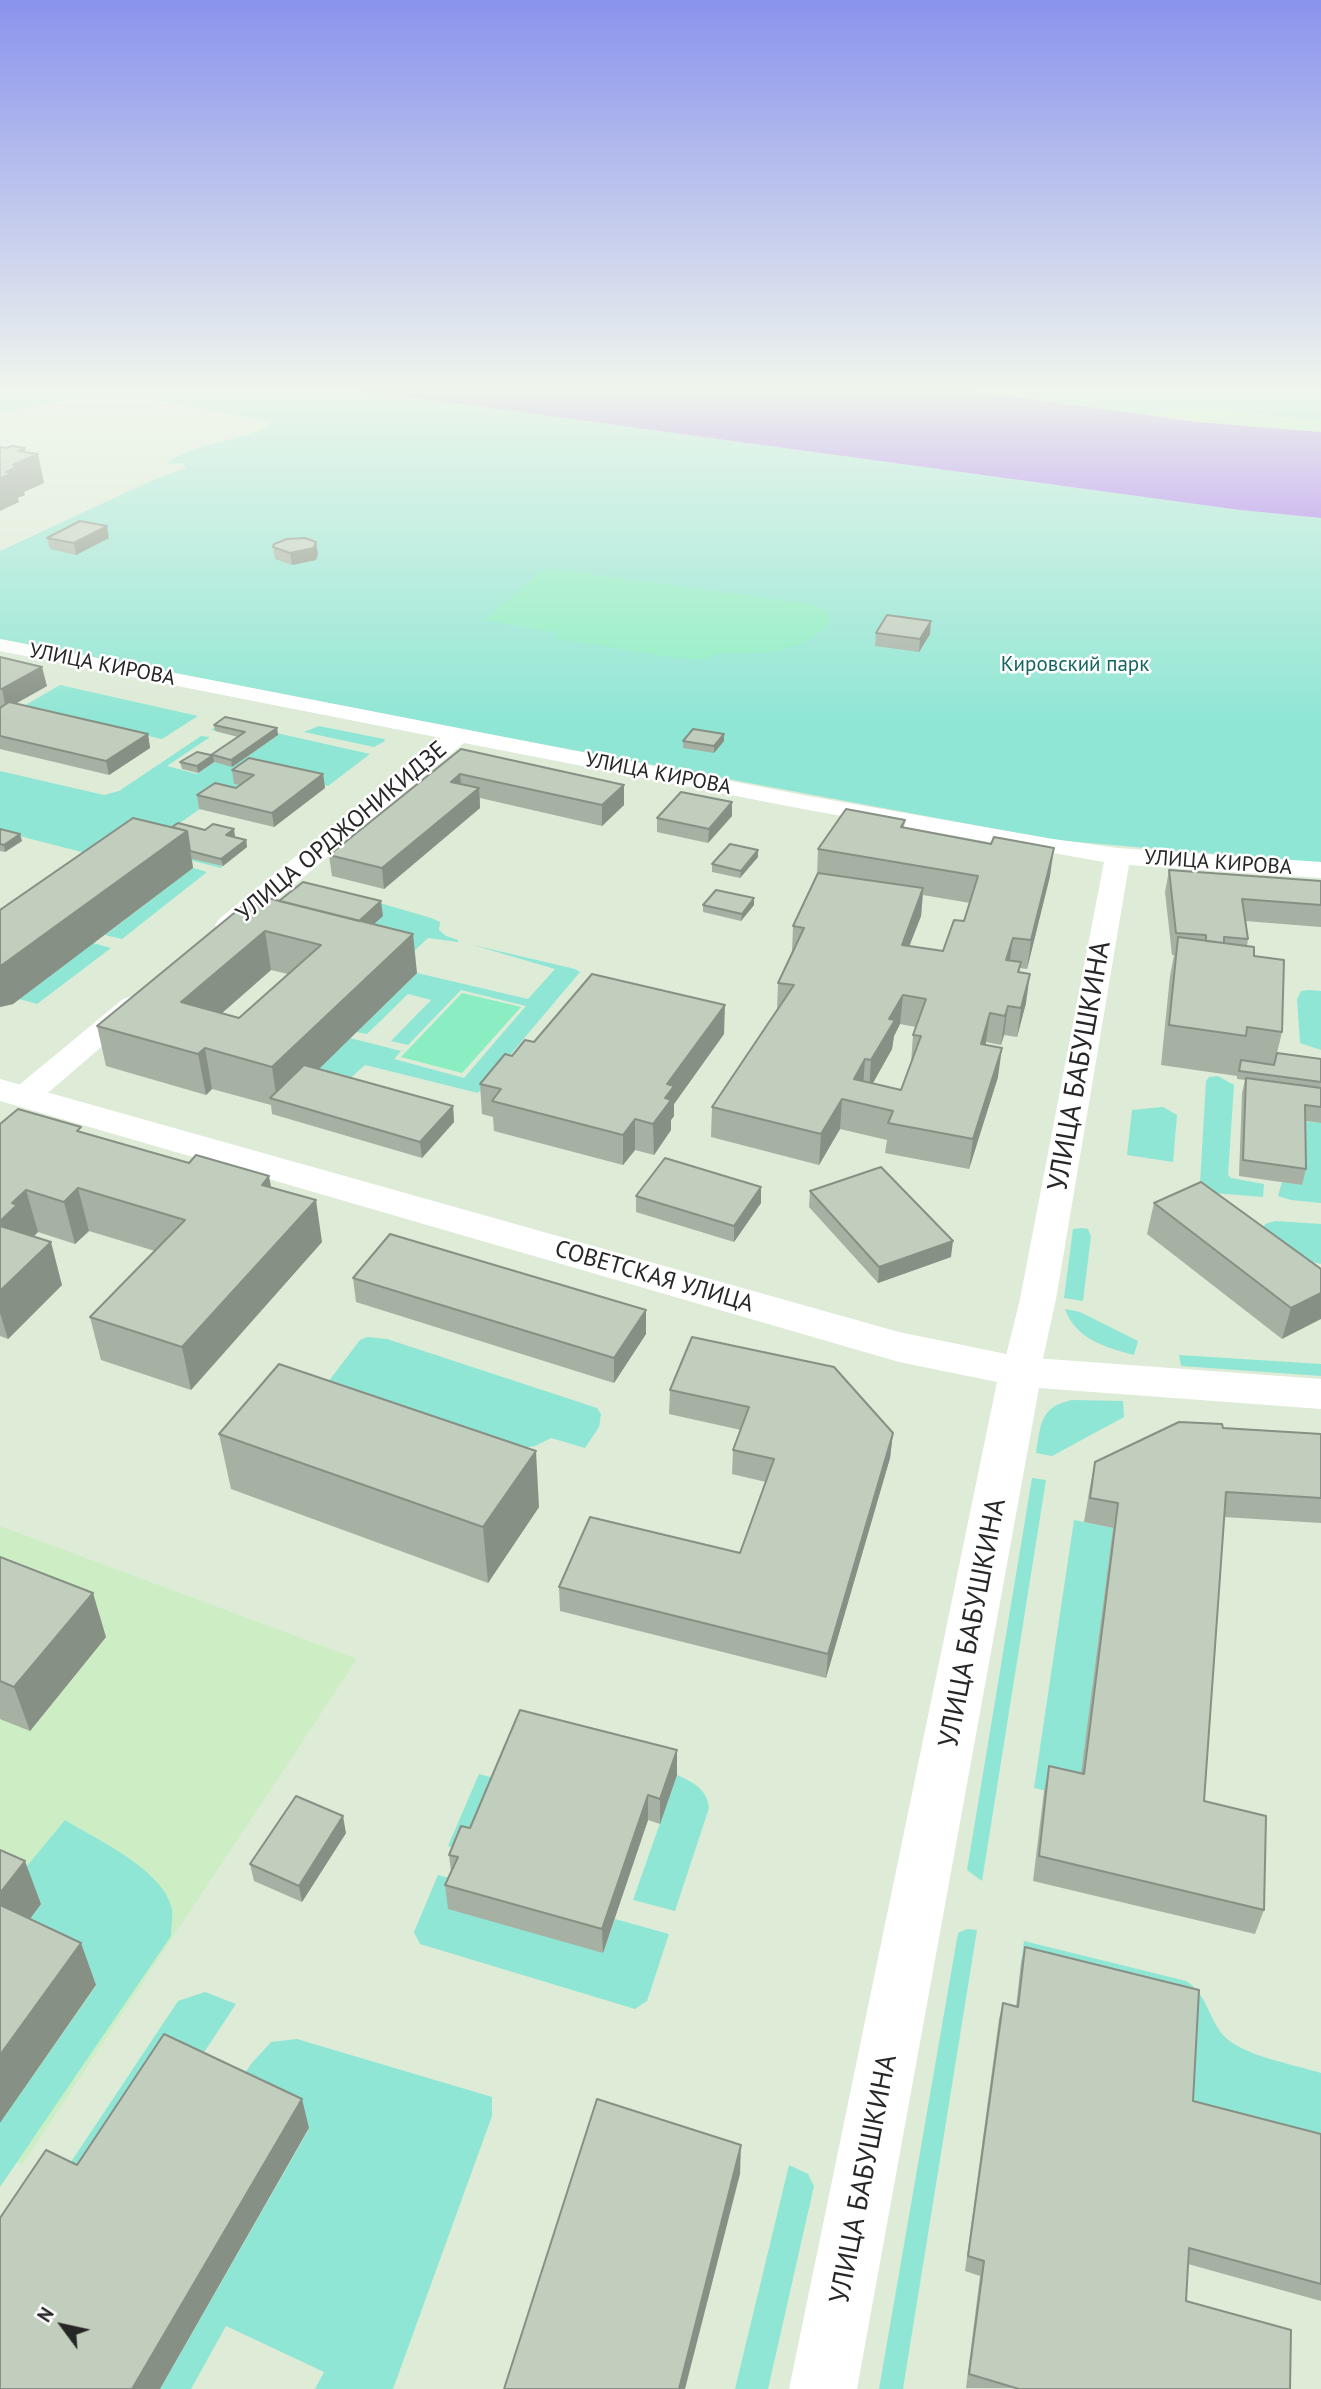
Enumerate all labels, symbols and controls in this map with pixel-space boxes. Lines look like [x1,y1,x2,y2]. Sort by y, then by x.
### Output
street label: УЛИЦА КИРОВА [27,639,177,691]
park label: Кировский парк [1001,652,1149,678]
street label: УЛИЦА ОРДЖОНИКИДЗЕ [231,736,453,928]
street label: УЛИЦА КИРОВА [583,748,733,800]
street label: УЛИЦА КИРОВА [1143,845,1293,881]
street label: УЛИЦА БАБУШКИНА [1042,939,1118,1193]
street label: СОВЕТСКАЯ УЛИЦА [551,1235,757,1319]
street label: УЛИЦА БАБУШКИНА [932,1496,1014,1750]
street label: УЛИЦА БАБУШКИНА [823,2052,905,2306]
north arrow [28,2291,98,2361]
text: N [32,2303,59,2326]

